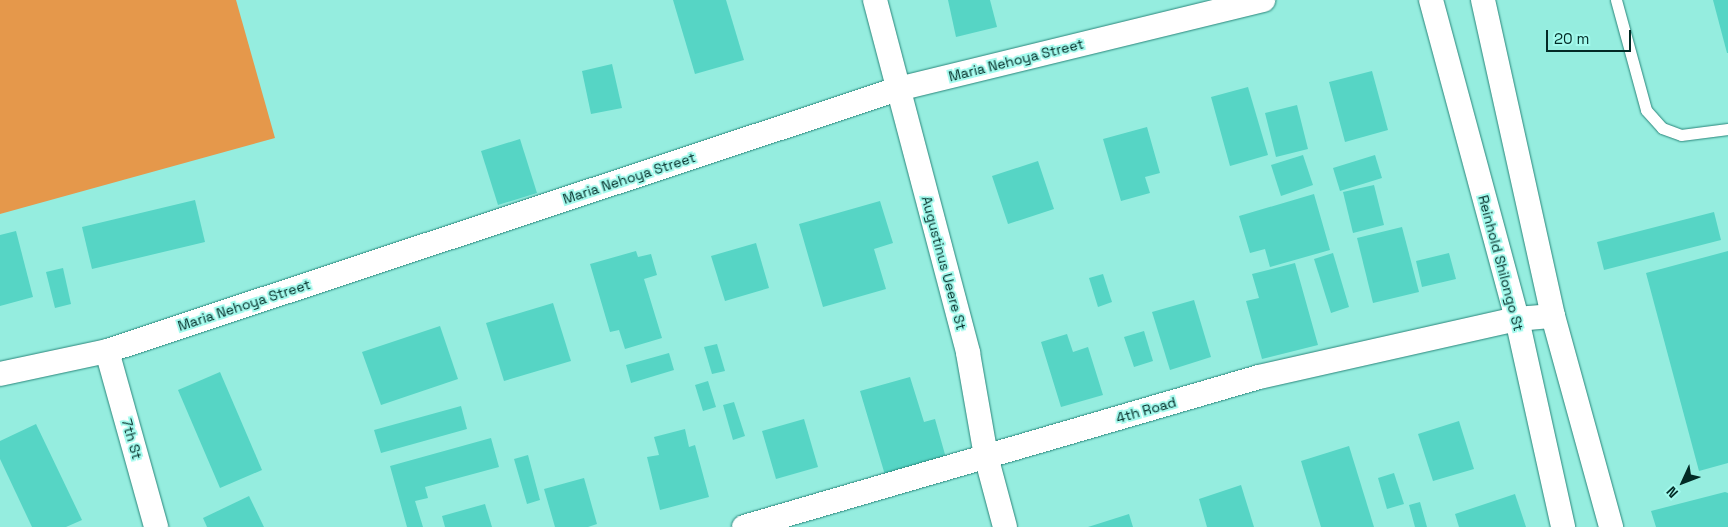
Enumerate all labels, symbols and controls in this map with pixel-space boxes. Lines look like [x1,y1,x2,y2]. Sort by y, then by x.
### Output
scale bar [1548,20,1633,52]
text: 20 m [1554,29,1589,48]
street label: Maria Nehoya Street [947,35,1085,85]
street label: Maria Nehoya Street [561,149,697,207]
street label: Reinhold Shilongo St [1475,193,1527,333]
street label: Augustinus Ueere St [918,194,970,332]
street label: Maria Nehoya Street [176,276,312,334]
street label: 4th Road [1114,393,1178,427]
street label: 7th St [118,417,146,461]
north arrow [1658,457,1708,507]
text: N [1662,483,1682,502]

